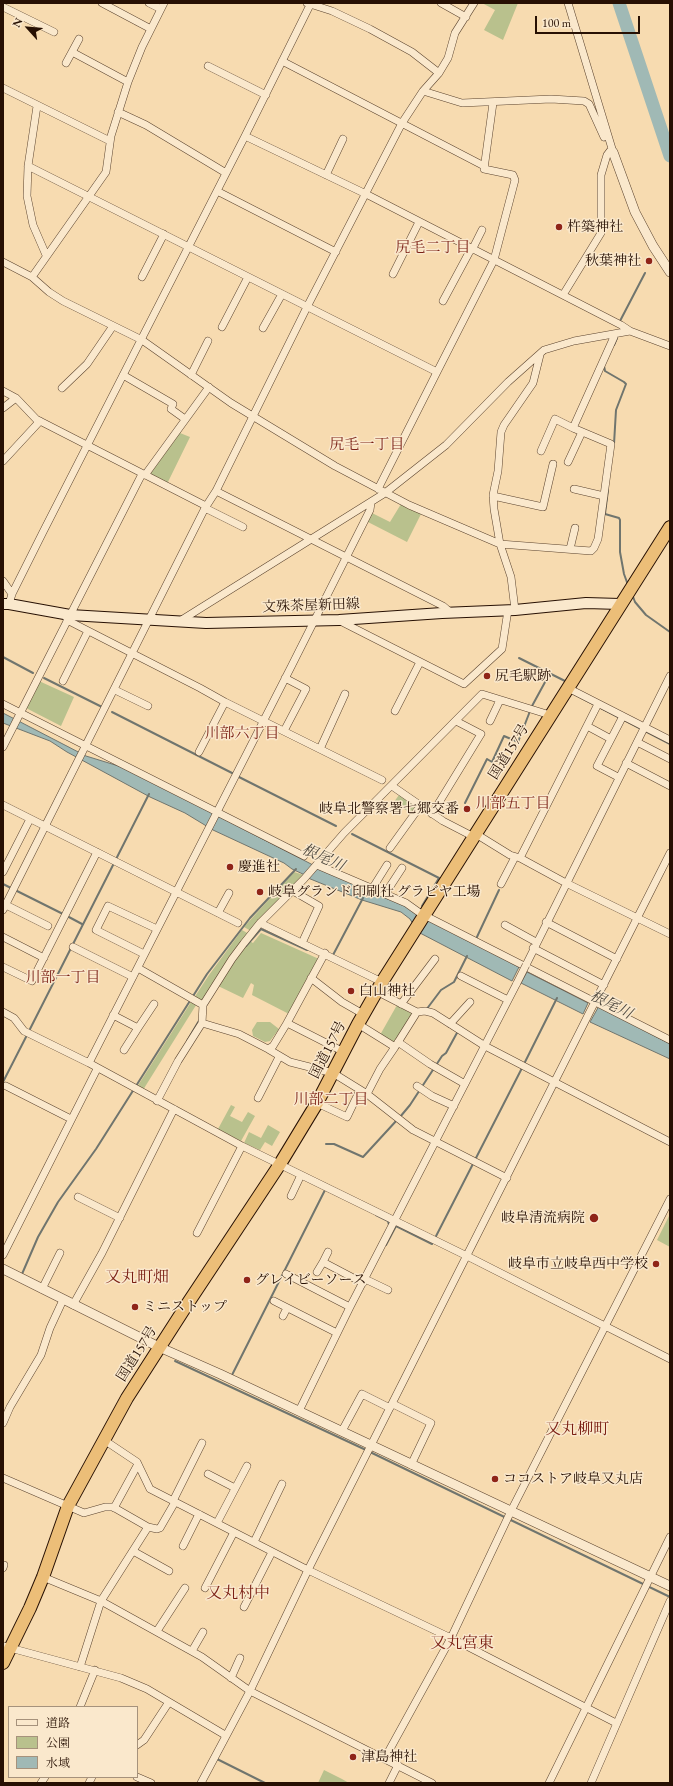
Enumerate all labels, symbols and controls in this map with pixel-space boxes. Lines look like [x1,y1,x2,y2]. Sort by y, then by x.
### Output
north arrow [8,8,48,48]
scale bar [537,8,642,34]
text: N [9,15,26,30]
text: 100 m [542,15,571,31]
place label: 杵築神社 [567,219,623,235]
marker: 杵築神社 [554,222,564,232]
district label: 尻毛二丁目 [396,239,470,257]
place label: 秋葉神社 [585,253,641,269]
marker: 秋葉神社 [644,256,654,266]
district label: 尻毛一丁目 [330,436,404,454]
street label: 文殊茶屋新田線 [262,596,360,616]
place label: 尻毛駅跡 [495,668,551,684]
marker: 尻毛駅跡 [482,671,492,681]
street label: 国道157号 [485,721,533,783]
district label: 川部六丁目 [205,725,279,743]
district label: 川部五丁目 [476,795,550,813]
place label: 岐阜北警察署七郷交番 [319,801,459,817]
marker: 岐阜北警察署七郷交番 [462,804,472,814]
water label: 根尾川 [299,841,347,875]
place label: 慶進社 [238,859,280,875]
marker: 慶進社 [225,862,235,872]
place label: 岐阜グランド印刷社 グラビヤ工場 [268,884,481,900]
marker: 岐阜グランド印刷社 グラビヤ工場 [255,887,265,897]
district label: 川部一丁目 [26,969,100,987]
place label: 白山神社 [359,983,415,999]
marker: 白山神社 [346,986,356,996]
water label: 根尾川 [587,987,635,1023]
street label: 国道157号 [306,1018,350,1082]
district label: 川部二丁目 [294,1091,368,1109]
place label: 岐阜清流病院 [501,1210,585,1226]
marker: 岐阜清流病院 [588,1212,600,1224]
place label: 岐阜市立岐阜西中学校 [508,1256,648,1272]
marker: 岐阜市立岐阜西中学校 [651,1259,661,1269]
district label: 又丸町畑 [105,1268,169,1288]
place label: グレイビーソース [255,1272,366,1288]
marker: グレイビーソース [242,1275,252,1285]
place label: ミニストップ [143,1299,227,1315]
marker: ミニストップ [130,1302,140,1312]
street label: 国道157号 [113,1323,161,1385]
district label: 又丸柳町 [545,1420,609,1440]
place label: ココストア岐阜又丸店 [503,1471,643,1487]
marker: ココストア岐阜又丸店 [490,1474,500,1484]
district label: 又丸村中 [206,1584,270,1604]
district label: 又丸宮東 [430,1634,494,1654]
legend [8,1706,138,1778]
text: 道路 [46,1715,70,1731]
text: 公園 [46,1735,70,1751]
place label: 津島神社 [361,1749,417,1765]
marker: 津島神社 [348,1752,358,1762]
text: 水域 [46,1755,70,1771]

